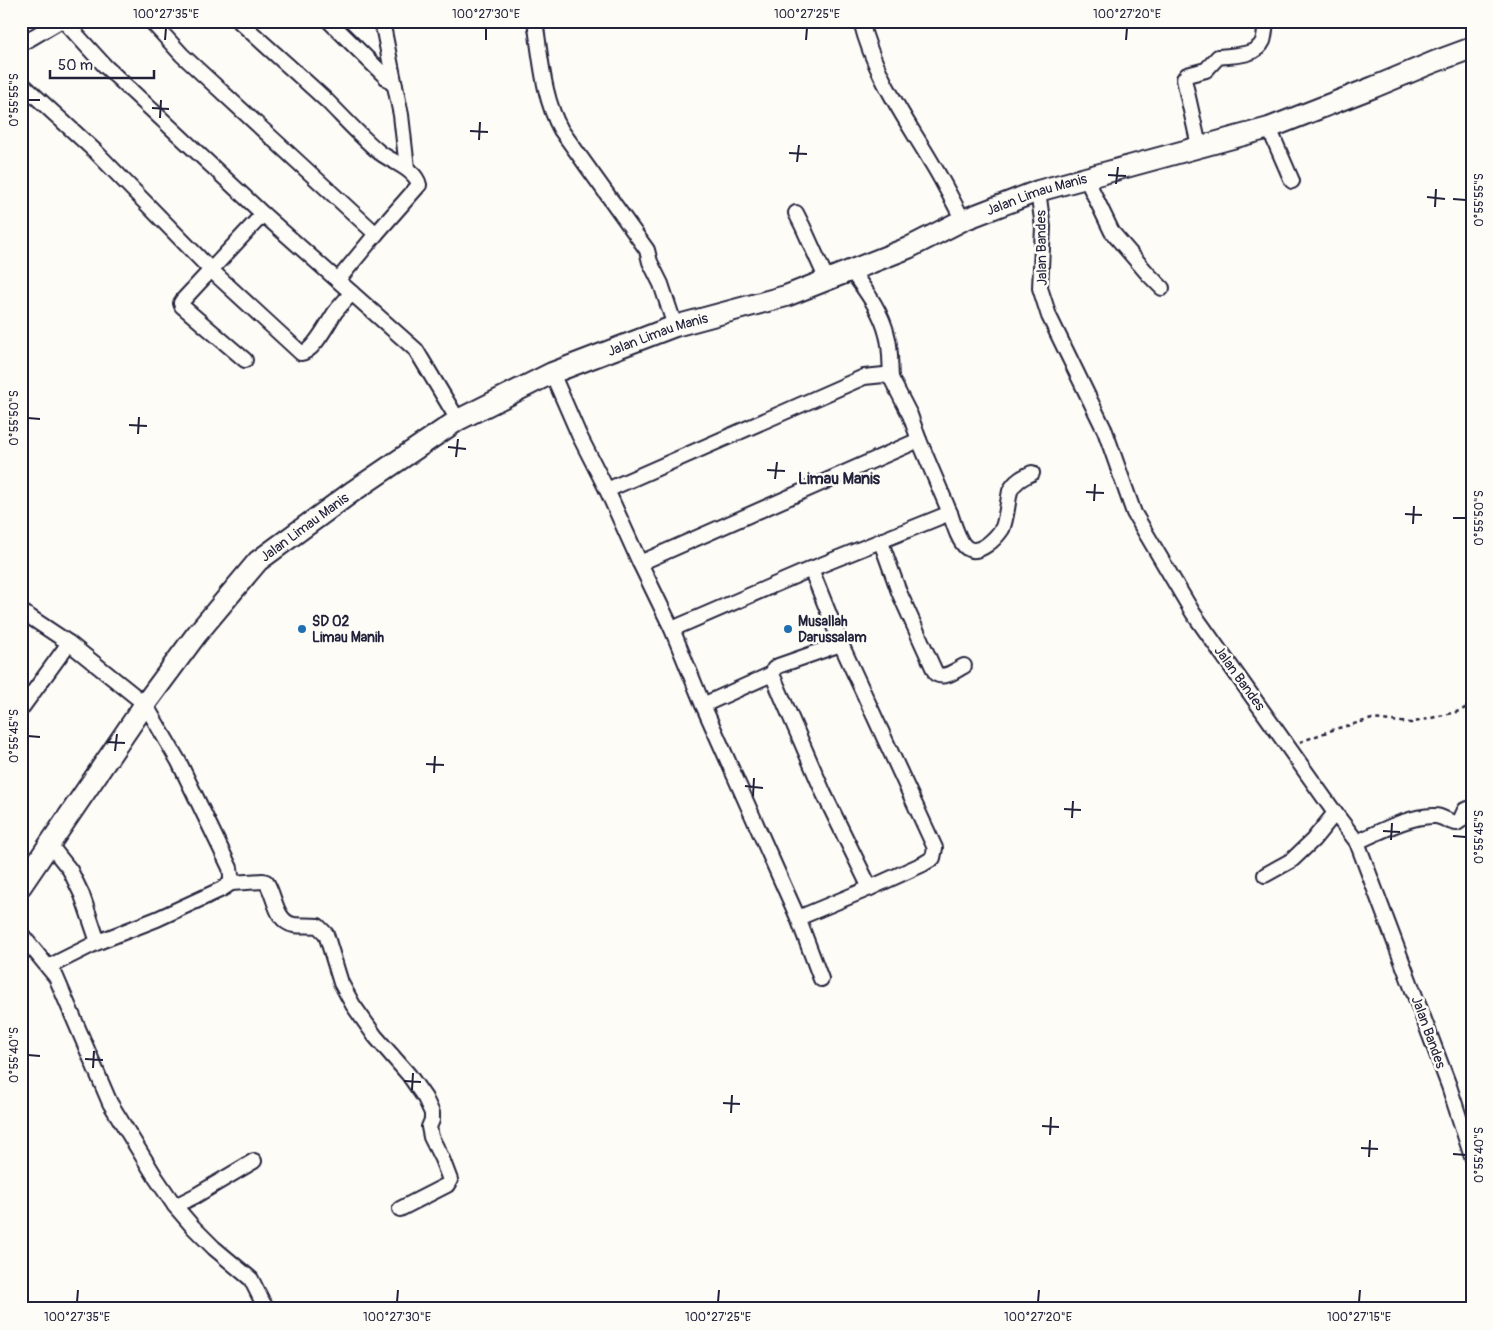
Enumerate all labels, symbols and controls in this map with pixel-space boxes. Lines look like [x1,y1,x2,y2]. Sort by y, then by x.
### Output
text: 100°27'35"E [133,7,199,22]
text: 100°27'30"E [452,7,520,22]
text: 100°27'25"E [774,7,840,22]
text: 100°27'20"E [1093,7,1161,22]
scale bar [50,48,154,80]
text: 50 m [58,56,93,75]
text: 0°55'55"S [7,73,22,127]
street label: Jalan Limau Manis [984,170,1090,219]
text: 0°55'55"S [1472,173,1487,227]
street label: Jalan Bandes [1032,209,1051,286]
street label: Jalan Limau Manis [605,309,710,360]
text: 0°55'50"S [7,390,22,446]
district label: Limau Manis [798,469,881,489]
street label: Jalan Limau Manis [257,489,353,565]
text: 0°55'50"S [1472,490,1487,546]
place label: SD 02 Limau Manih [312,613,384,646]
place label: Musallah Darussalam [798,613,867,646]
marker: SD 02 Limau Manih [296,623,308,635]
marker: Musallah Darussalam [782,623,794,635]
street label: Jalan Bandes [1210,643,1269,715]
text: 0°55'45"S [7,709,22,763]
text: 0°55'45"S [1472,810,1487,864]
street label: Jalan Bandes [1408,994,1450,1071]
text: 0°55'40"S [7,1027,22,1083]
text: 0°55'40"S [1472,1127,1487,1183]
text: 100°27'35"E [44,1310,110,1325]
text: 100°27'30"E [363,1310,431,1325]
text: 100°27'25"E [685,1310,751,1325]
text: 100°27'20"E [1004,1310,1072,1325]
text: 100°27'15"E [1327,1310,1391,1325]

